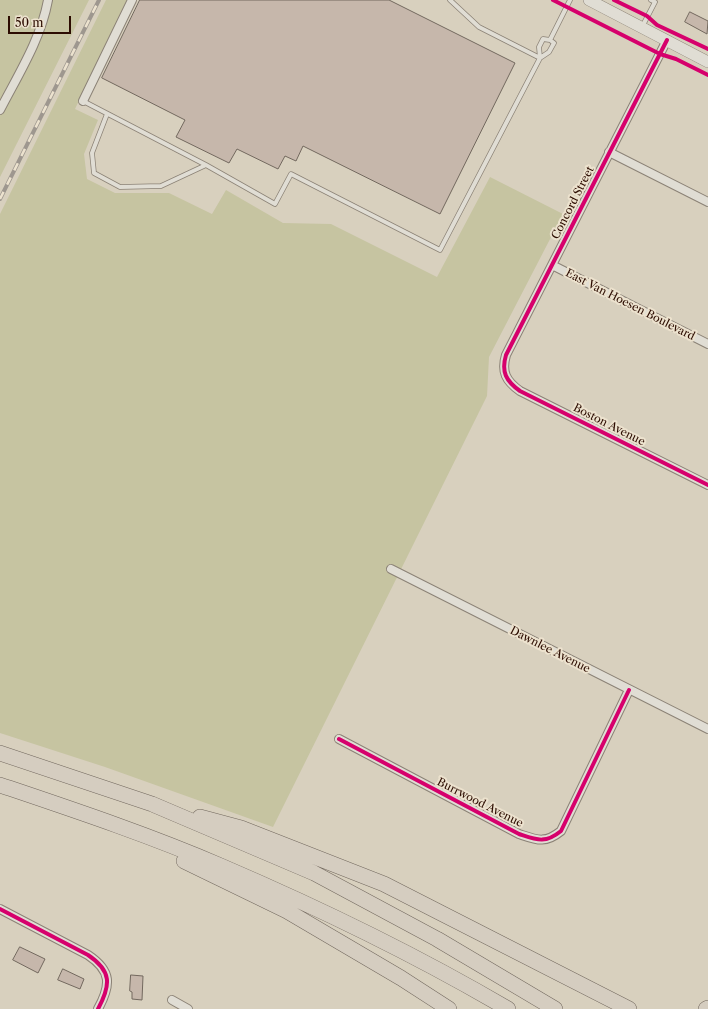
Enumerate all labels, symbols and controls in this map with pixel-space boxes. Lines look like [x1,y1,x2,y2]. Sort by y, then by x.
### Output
scale bar [10,8,73,34]
text: 50 m [15,15,44,30]
street label: Concord Street [549,164,597,242]
street label: East Van Hoesen Boulevard [563,267,697,343]
street label: Boston Avenue [571,401,647,449]
street label: Dawnlee Avenue [508,624,592,676]
street label: Burrwood Avenue [435,776,525,830]

